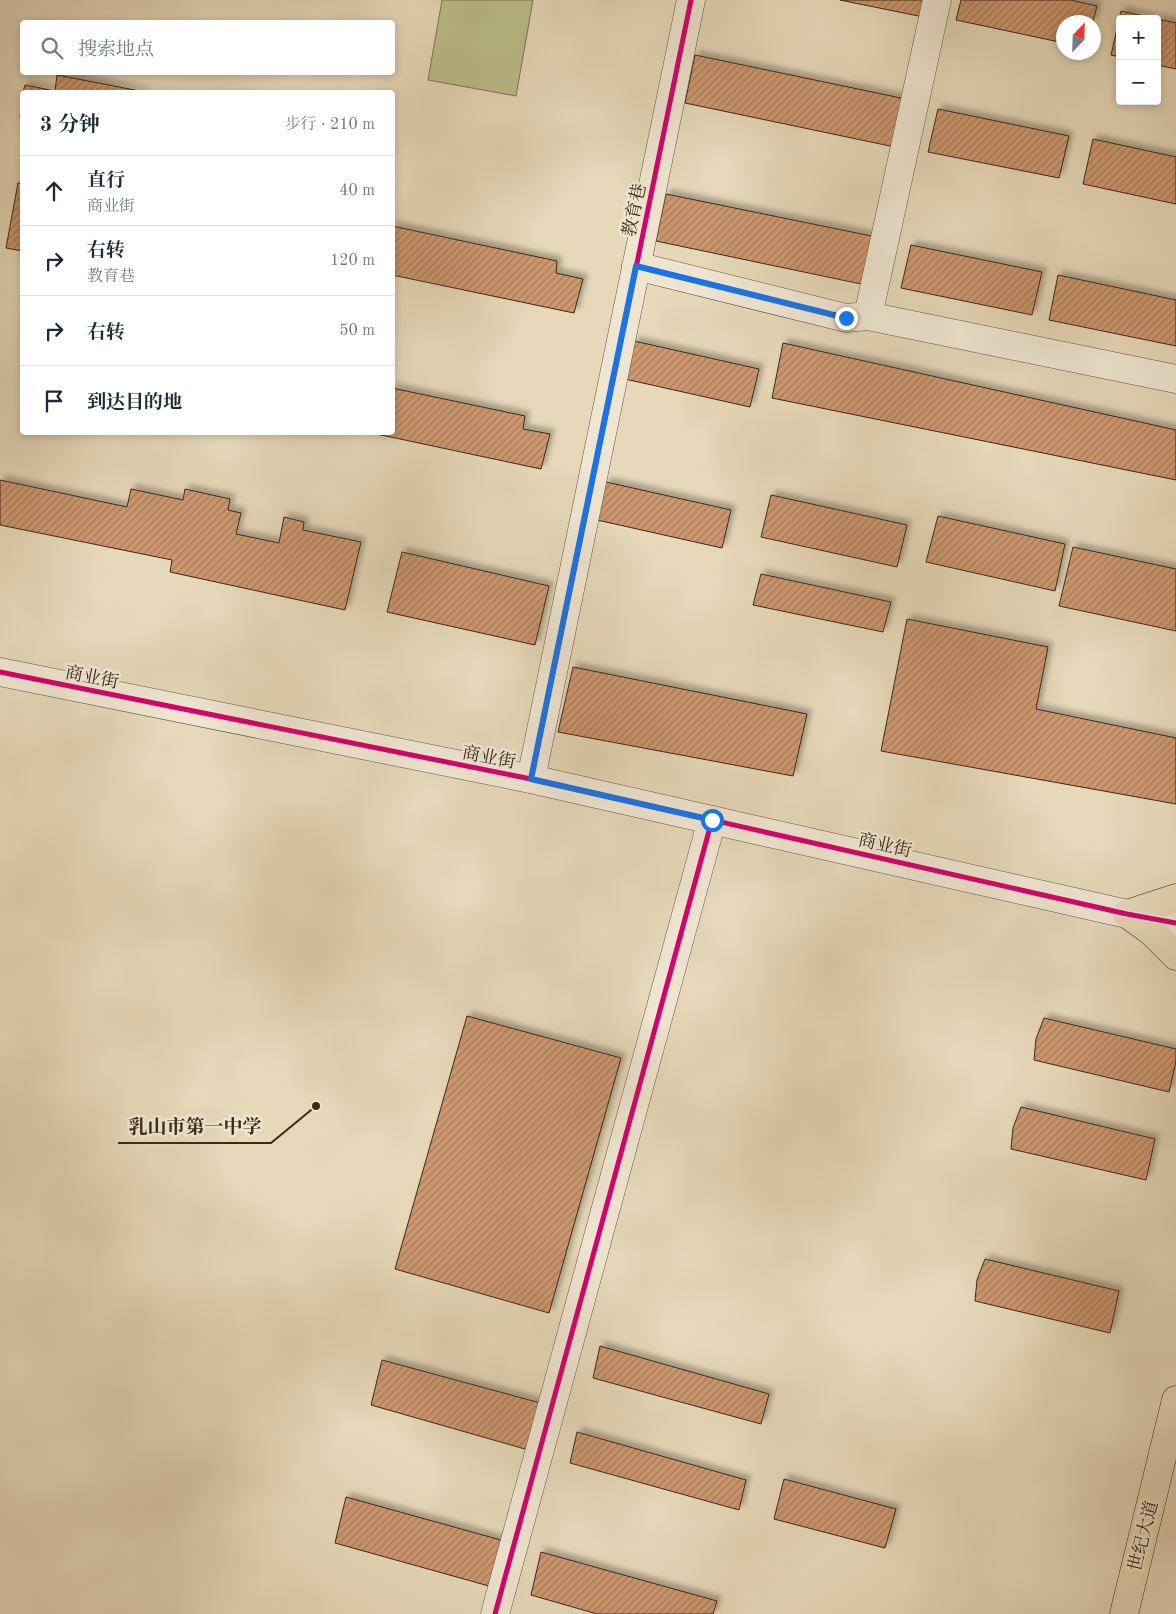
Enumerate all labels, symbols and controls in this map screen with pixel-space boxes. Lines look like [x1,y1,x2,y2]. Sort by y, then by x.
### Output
north arrow [1056,15,1101,60]
map controls [1116,15,1161,105]
button: + [1116,15,1161,60]
search box [20,20,395,75]
icon: search [38,34,66,62]
text: 搜索地点 [78,41,154,60]
button: − [1116,60,1161,105]
text: 3 分钟 [40,115,100,136]
text: 步行 · 210 m [285,117,375,133]
text: 直行 [87,172,125,191]
icon: ahead [40,177,68,205]
street label: 教育巷 [619,182,649,238]
text: 40 m [339,183,375,199]
text: 商业街 [87,199,135,215]
text: 右转 [87,242,125,261]
icon: right [40,247,68,275]
text: 120 m [330,253,375,269]
text: 教育巷 [87,269,135,285]
route end [835,307,858,330]
icon: right [40,317,68,345]
text: 50 m [339,323,375,339]
text: 右转 [87,324,125,343]
icon: arrive [40,387,68,415]
text: 到达目的地 [87,394,182,413]
street label: 商业街 [64,662,120,692]
street label: 商业街 [461,742,517,772]
route start [701,809,724,832]
street label: 商业街 [856,829,914,861]
callout: 乳山市第一中学 [118,1109,271,1143]
text: 乳山市第一中学 [128,1116,262,1138]
street label: 世纪大道 [1125,1499,1161,1573]

